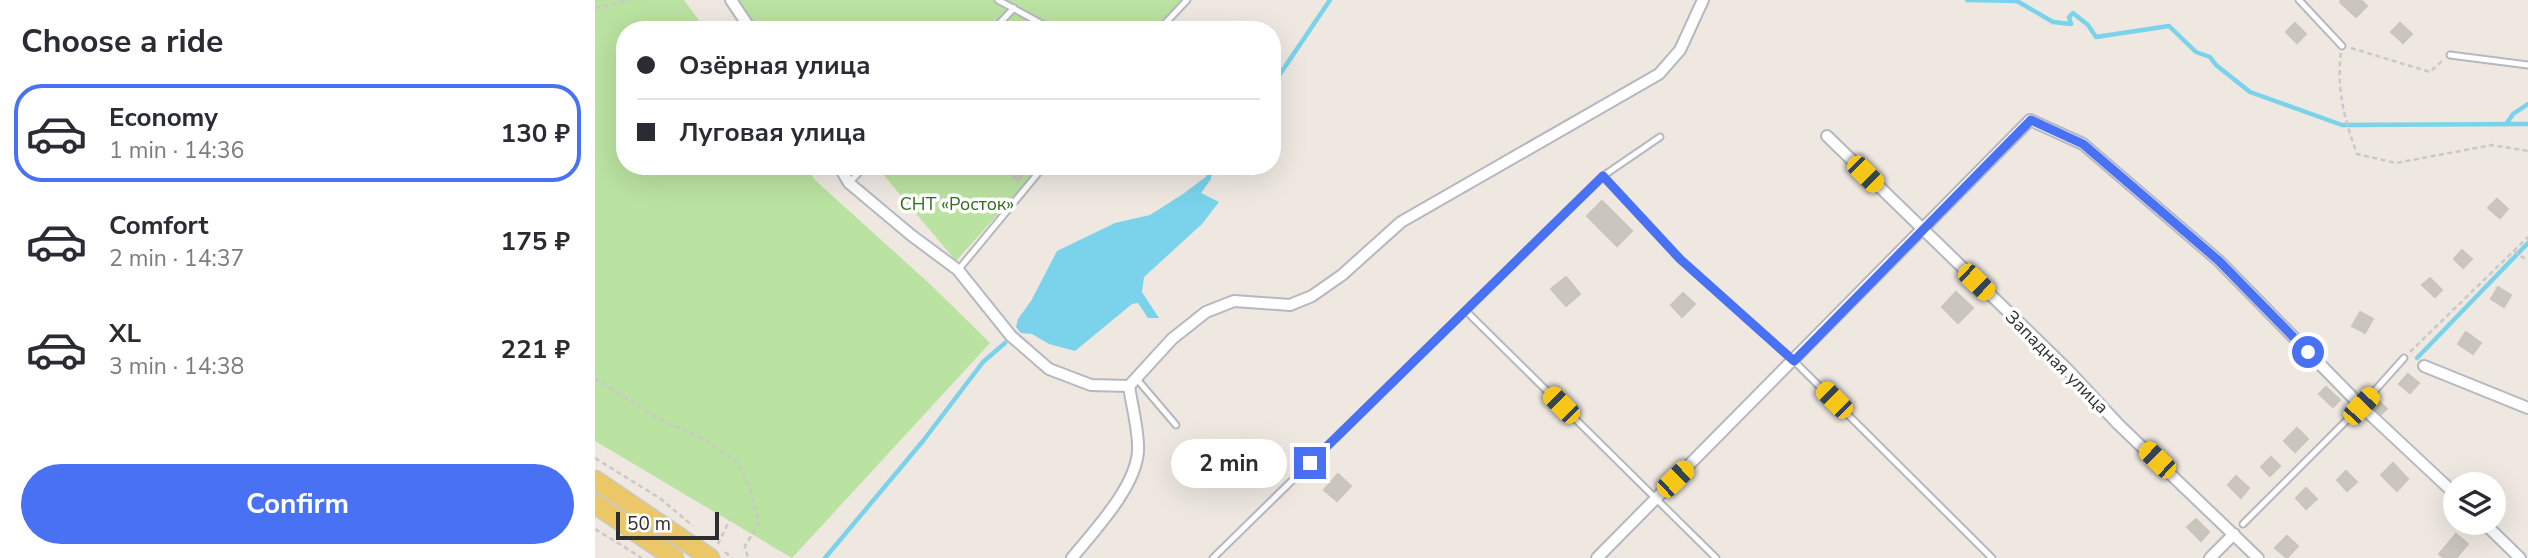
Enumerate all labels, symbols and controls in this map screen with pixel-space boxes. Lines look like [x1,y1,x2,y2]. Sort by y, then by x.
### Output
text: Choose a ride [21,20,223,63]
text: Озёрная улица [679,48,871,83]
text: Economy [109,100,218,135]
icon: car [25,102,88,165]
text: Луговая улица [679,115,866,150]
text: 130 ₽ [501,116,570,151]
text: 1 min · 14:36 [109,135,244,166]
car [1843,152,1888,196]
park label: СНТ «Росток» [900,192,1014,216]
text: Comfort [109,208,209,243]
icon: car [25,210,88,273]
text: 175 ₽ [501,224,570,259]
text: 2 min · 14:37 [109,243,244,274]
car [1954,260,1999,304]
street label: Западная улица [2000,305,2114,419]
text: XL [109,316,141,351]
icon: car [25,318,88,381]
text: 221 ₽ [501,332,570,367]
route start [2292,336,2324,368]
text: 3 min · 14:38 [109,351,244,382]
car [1812,378,1857,422]
car [1539,383,1584,427]
car [2339,383,2384,429]
callout: 2 min [1170,438,1285,488]
car [2135,438,2180,482]
route end [1294,447,1326,479]
text: 2 min [1199,448,1259,479]
car [1653,457,1698,501]
button: Confirm [21,464,574,544]
map controls [2443,472,2506,535]
button: layers [2443,472,2506,535]
scale bar [616,509,719,541]
text: 50 m [627,511,671,537]

